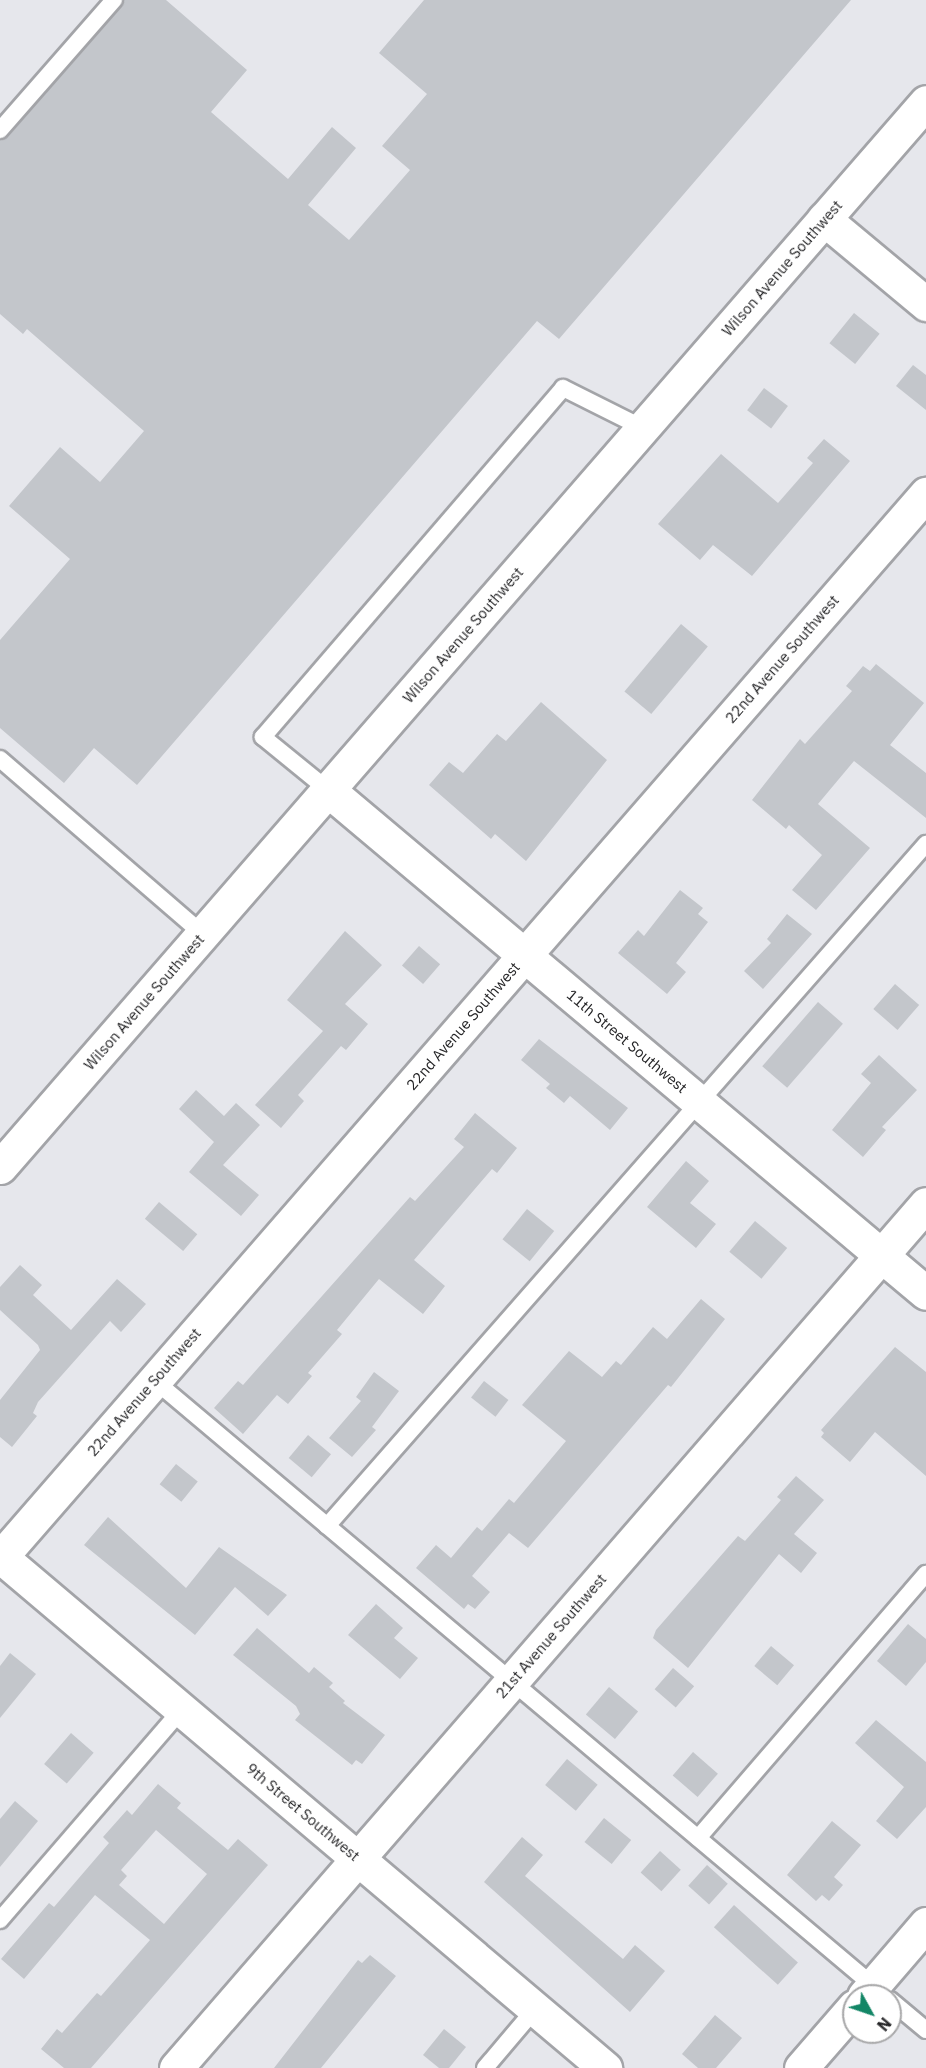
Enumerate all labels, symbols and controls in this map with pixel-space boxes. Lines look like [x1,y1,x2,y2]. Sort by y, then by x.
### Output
street label: Wilson Avenue Southwest [718,196,846,340]
street label: Wilson Avenue Southwest [399,563,527,707]
street label: 22nd Avenue Southwest [721,591,843,727]
street label: Wilson Avenue Southwest [80,930,208,1074]
street label: 22nd Avenue Southwest [402,958,524,1094]
street label: 11th Street Southwest [563,985,691,1097]
street label: 22nd Avenue Southwest [83,1324,205,1460]
street label: 21st Avenue Southwest [492,1570,610,1702]
street label: 9th Street Southwest [243,1759,363,1865]
north arrow [842,1984,902,2044]
text: N [873,2013,896,2035]

